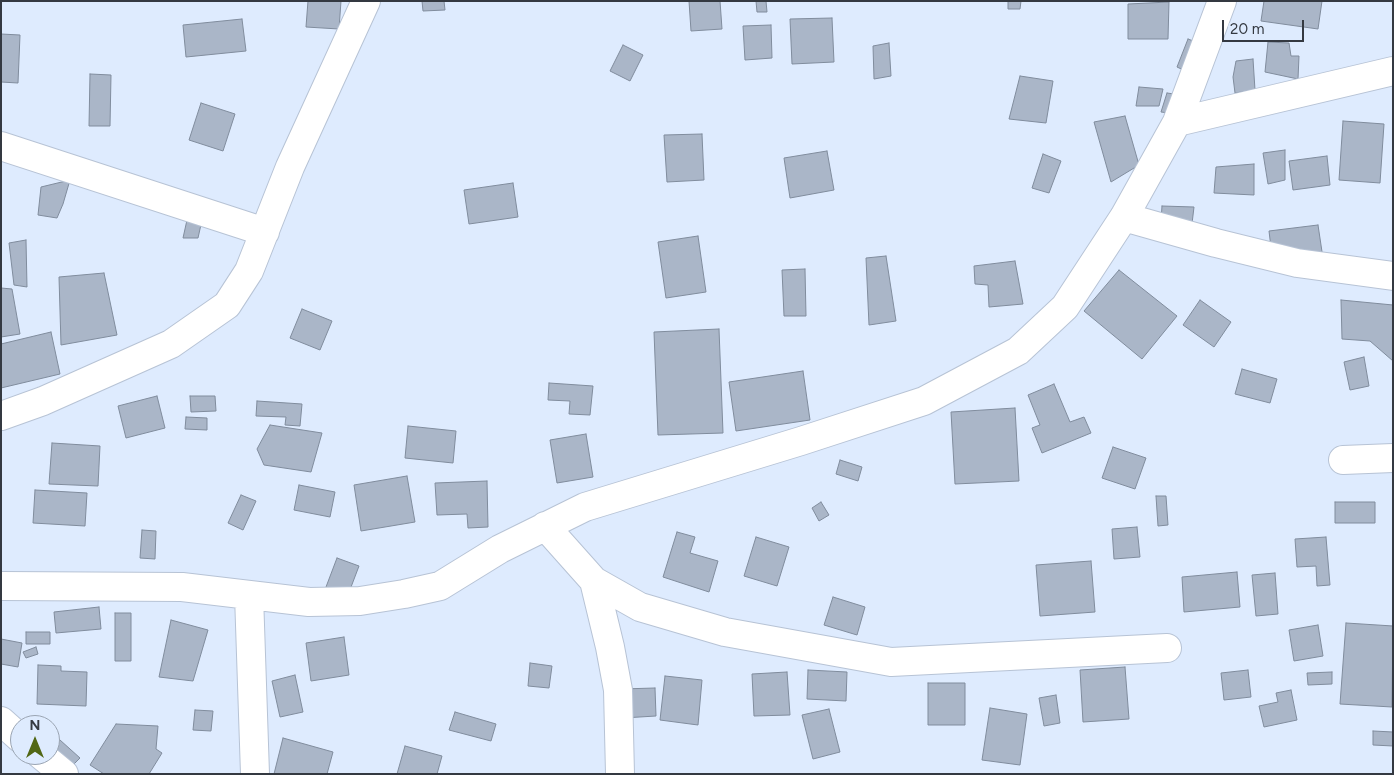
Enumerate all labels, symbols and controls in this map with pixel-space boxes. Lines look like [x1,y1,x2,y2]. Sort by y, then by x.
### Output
scale bar [1224,10,1306,42]
text: 20 m [1230,20,1264,38]
north arrow [10,715,60,765]
text: N [30,717,40,734]

